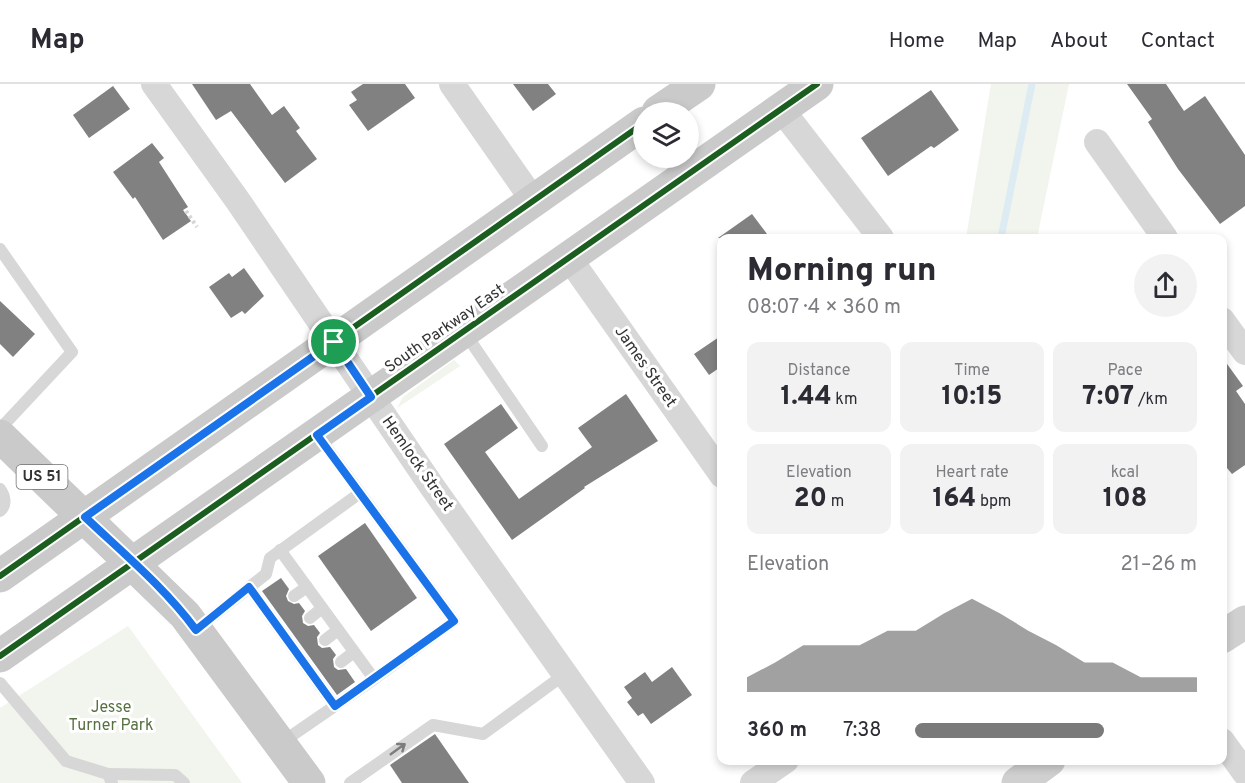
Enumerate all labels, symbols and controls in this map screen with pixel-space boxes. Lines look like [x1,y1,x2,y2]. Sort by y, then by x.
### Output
text: Map [30,23,85,59]
text: Home [889,28,945,55]
text: Map [978,28,1017,55]
text: About [1050,28,1108,55]
text: Contact [1141,28,1215,55]
map controls [633,102,699,168]
button: layers [633,102,699,168]
text: Morning run [747,251,937,293]
button: share [1134,254,1197,317]
street label: South Parkway East [381,280,509,378]
text: 08:07 · 4 × 360 m [747,295,901,321]
pin [308,316,359,367]
street label: James Street [610,322,680,412]
icon: arrive [317,325,350,358]
text: Distance [788,361,850,381]
text: Time [954,361,990,381]
text: Pace [1107,361,1143,381]
text: 1.44 [780,381,832,414]
text: 10:15 [942,381,1002,414]
text: 7:07 [1082,381,1134,414]
text: km [832,390,858,410]
text: /km [1134,390,1168,410]
street label: Hemlock Street [377,413,457,515]
text: Elevation [786,463,852,483]
text: Heart rate [935,463,1009,483]
text: kcal [1111,463,1139,483]
road number: US 51 [16,465,68,489]
text: 20 [794,483,827,516]
text: 164 [933,483,976,516]
text: 108 [1103,483,1147,516]
text: m [827,492,844,512]
text: bpm [976,492,1011,512]
text: Elevation [747,552,829,578]
text: 21–26 m [1120,552,1197,578]
park label: Jesse Turner Park [69,698,153,736]
text: 360 m [747,718,807,744]
text: 7:38 [843,718,881,744]
one-way arrow [390,743,406,755]

